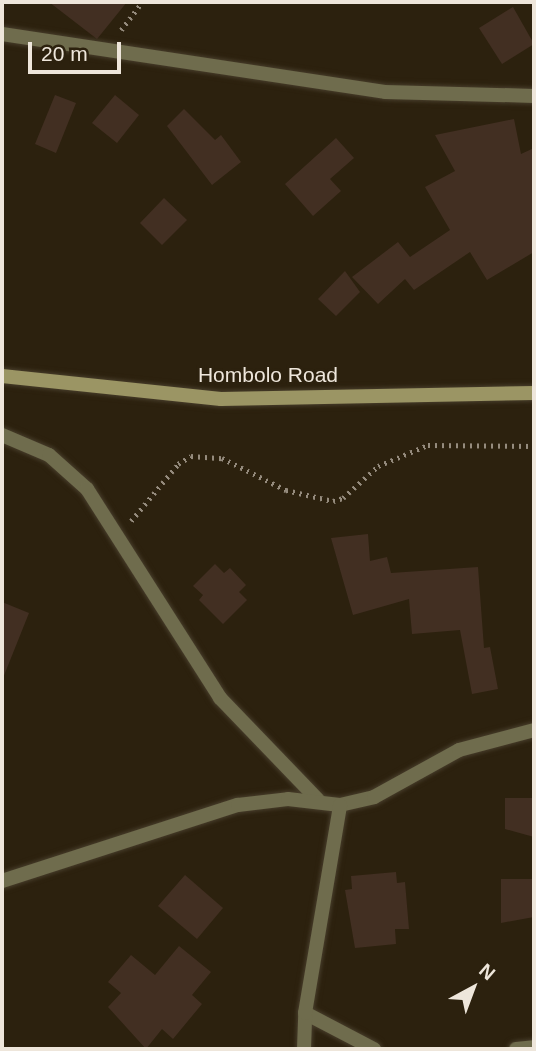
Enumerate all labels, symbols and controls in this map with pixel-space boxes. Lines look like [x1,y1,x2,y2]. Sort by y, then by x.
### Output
scale bar [32,28,124,72]
text: 20 m [41,42,88,65]
street label: Hombolo Road [198,362,338,388]
north arrow [438,953,508,1023]
text: N [475,959,499,984]

